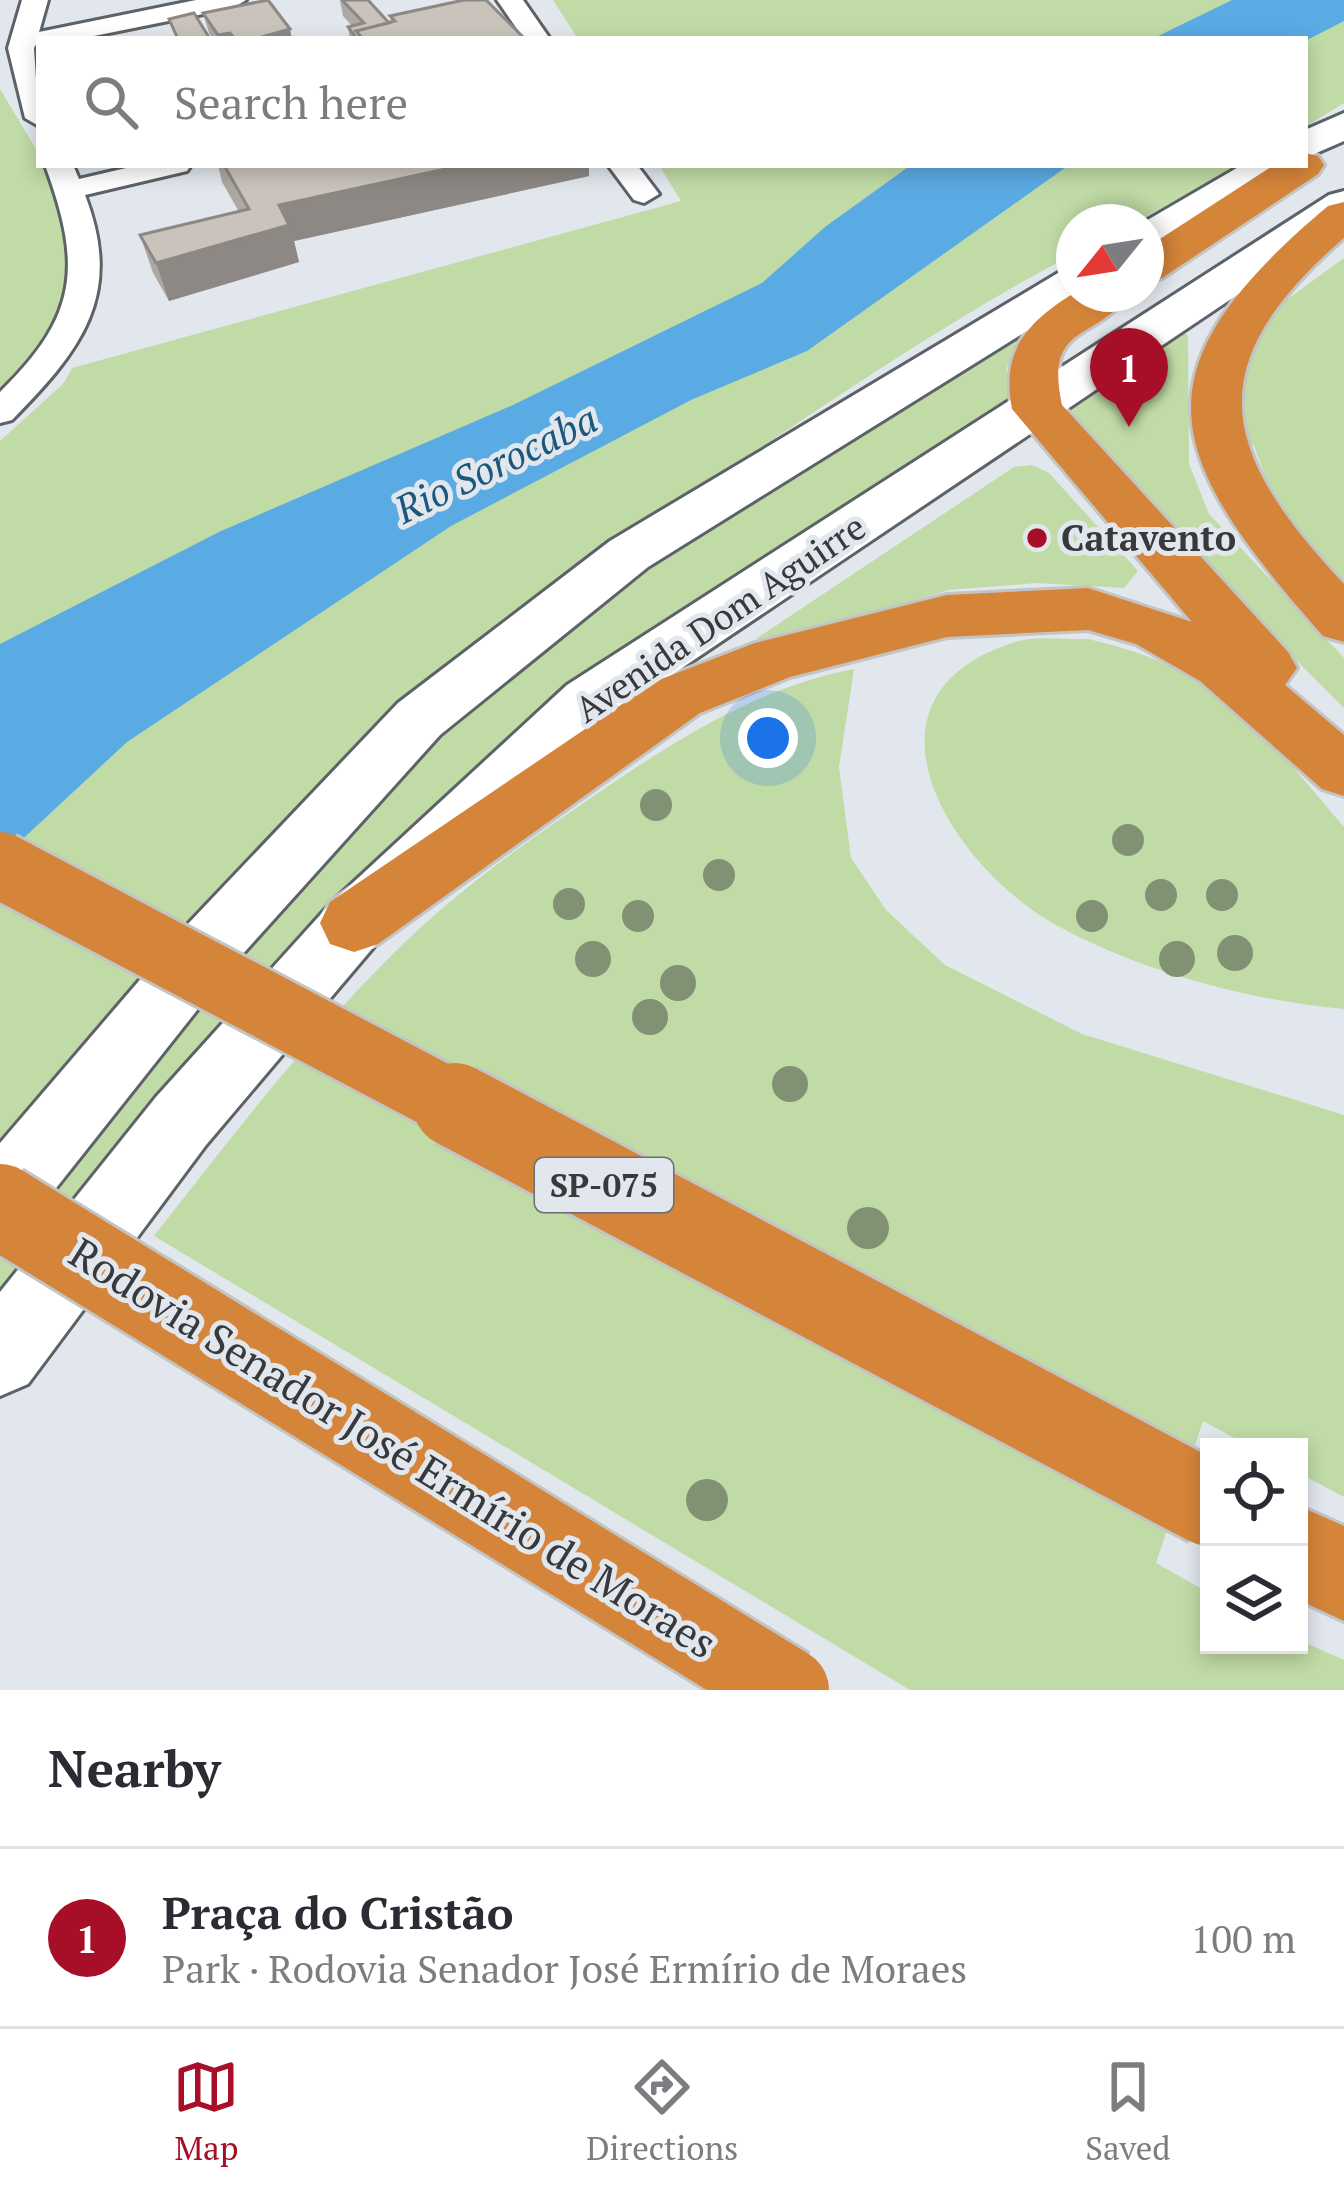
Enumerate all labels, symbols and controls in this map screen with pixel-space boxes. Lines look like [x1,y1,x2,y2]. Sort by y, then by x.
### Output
search box [36,36,1308,168]
icon: search [78,69,144,135]
text: Search here [174,72,408,132]
north arrow [1056,204,1164,312]
pin: 1 [1090,328,1168,427]
water label: Rio Sorocaba [385,392,605,535]
street label: Avenida Dom Aguirre [565,503,874,732]
place label: Catavento [1061,514,1236,561]
marker: Catavento [1024,525,1050,551]
your location [738,708,798,768]
road number: SP-075 [535,1158,673,1212]
street label: Rodovia Senador José Ermírio de Moraes [60,1224,728,1670]
map controls [1200,1438,1308,1654]
button: locate [1200,1438,1308,1546]
button: layers [1200,1546,1308,1654]
text: Nearby [48,1734,221,1802]
text: Praça do Cristão [162,1882,514,1942]
text: 1 [76,1912,98,1964]
text: 100 m [1191,1912,1296,1964]
text: Park · Rodovia Senador José Ermírio de Moraes [162,1942,967,1994]
tab: Map [173,2054,239,2169]
tab: Directions [586,2054,738,2169]
tab: Saved [1085,2054,1171,2169]

